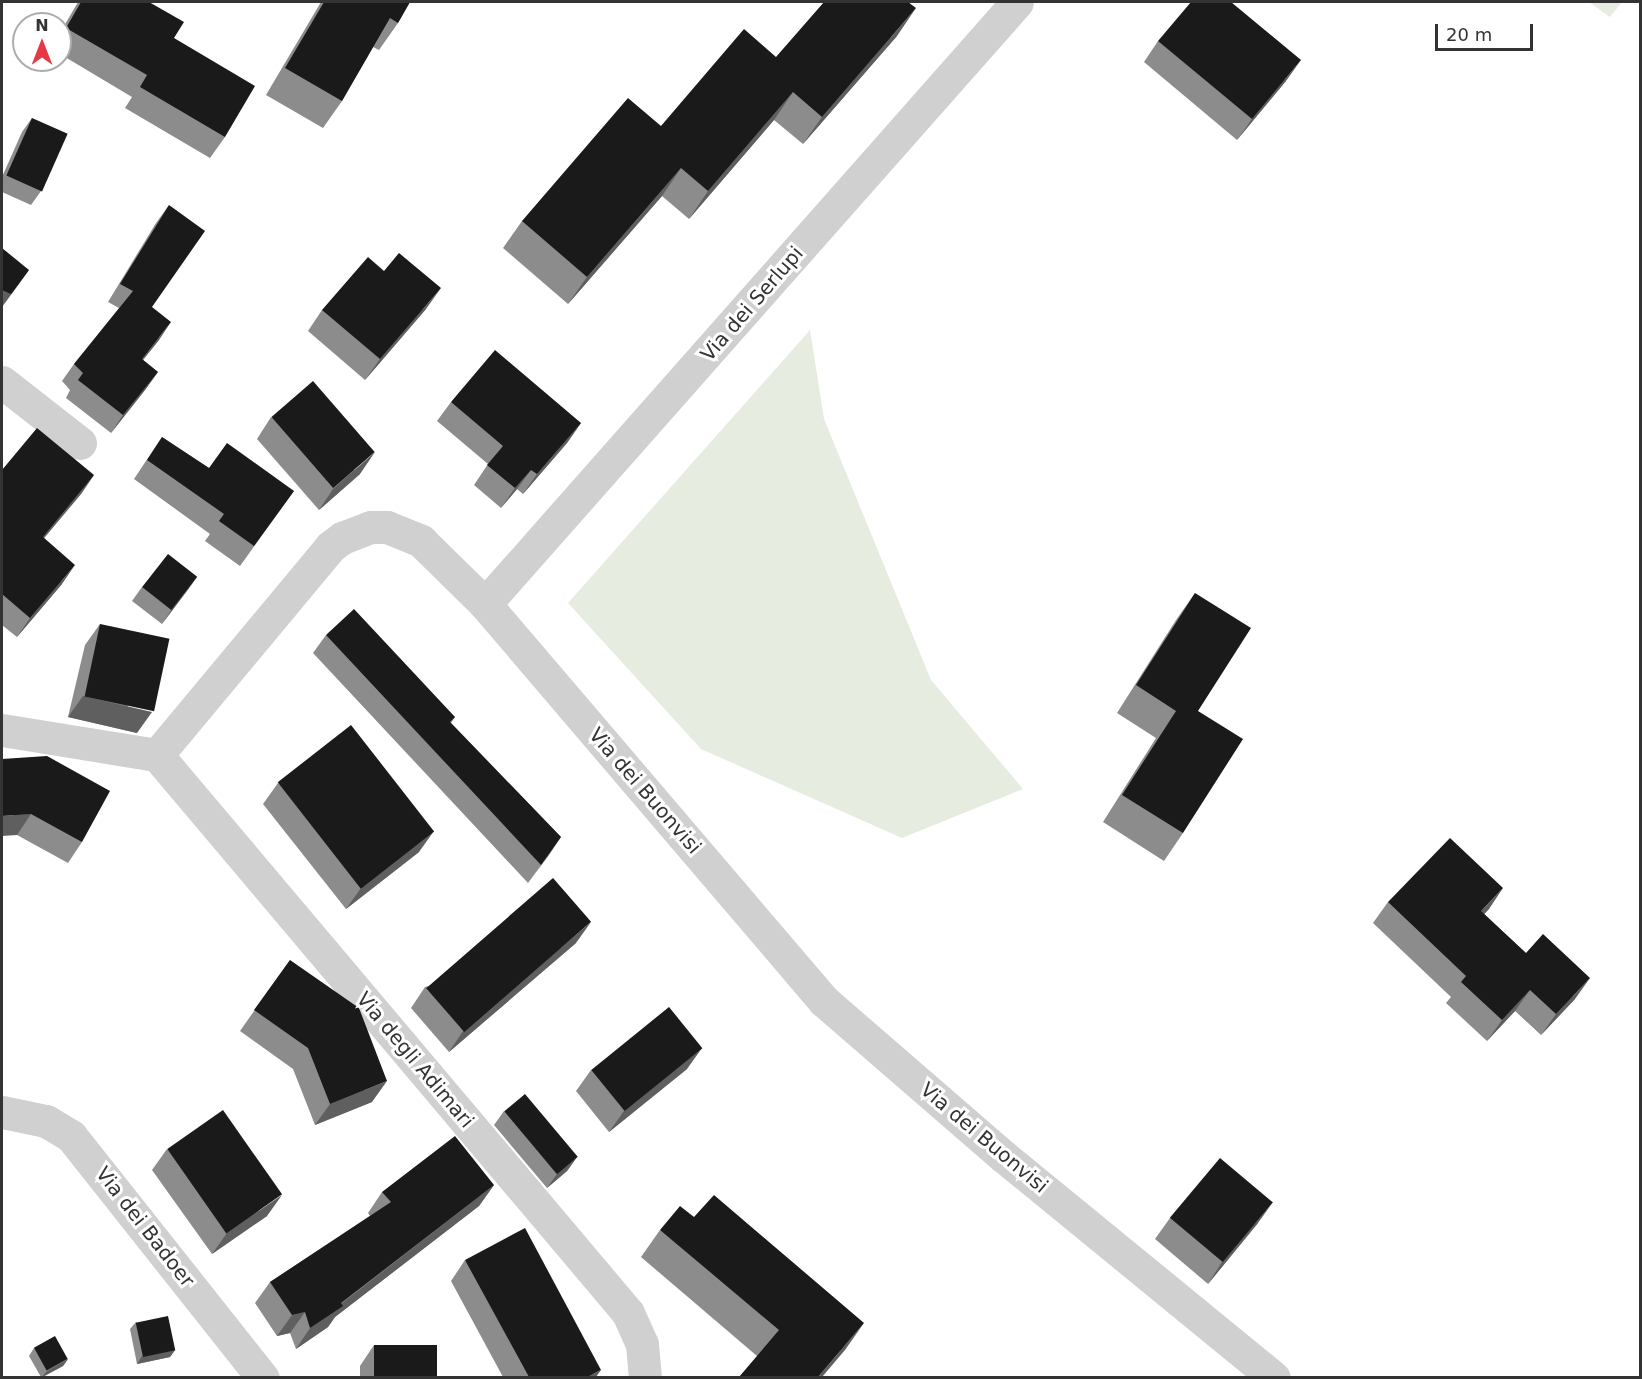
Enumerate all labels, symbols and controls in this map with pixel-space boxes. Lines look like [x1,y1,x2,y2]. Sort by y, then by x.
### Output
north arrow [12,12,72,72]
scale bar [1438,12,1536,50]
text: N [35,16,49,35]
text: 20 m [1446,24,1492,45]
street label: Via dei Serlupi [696,242,808,366]
street label: Via dei Buonvisi [584,723,706,859]
street label: Via degli Adimari [351,987,479,1133]
street label: Via dei Buonvisi [915,1078,1053,1198]
street label: Via dei Badoer [91,1162,199,1292]

